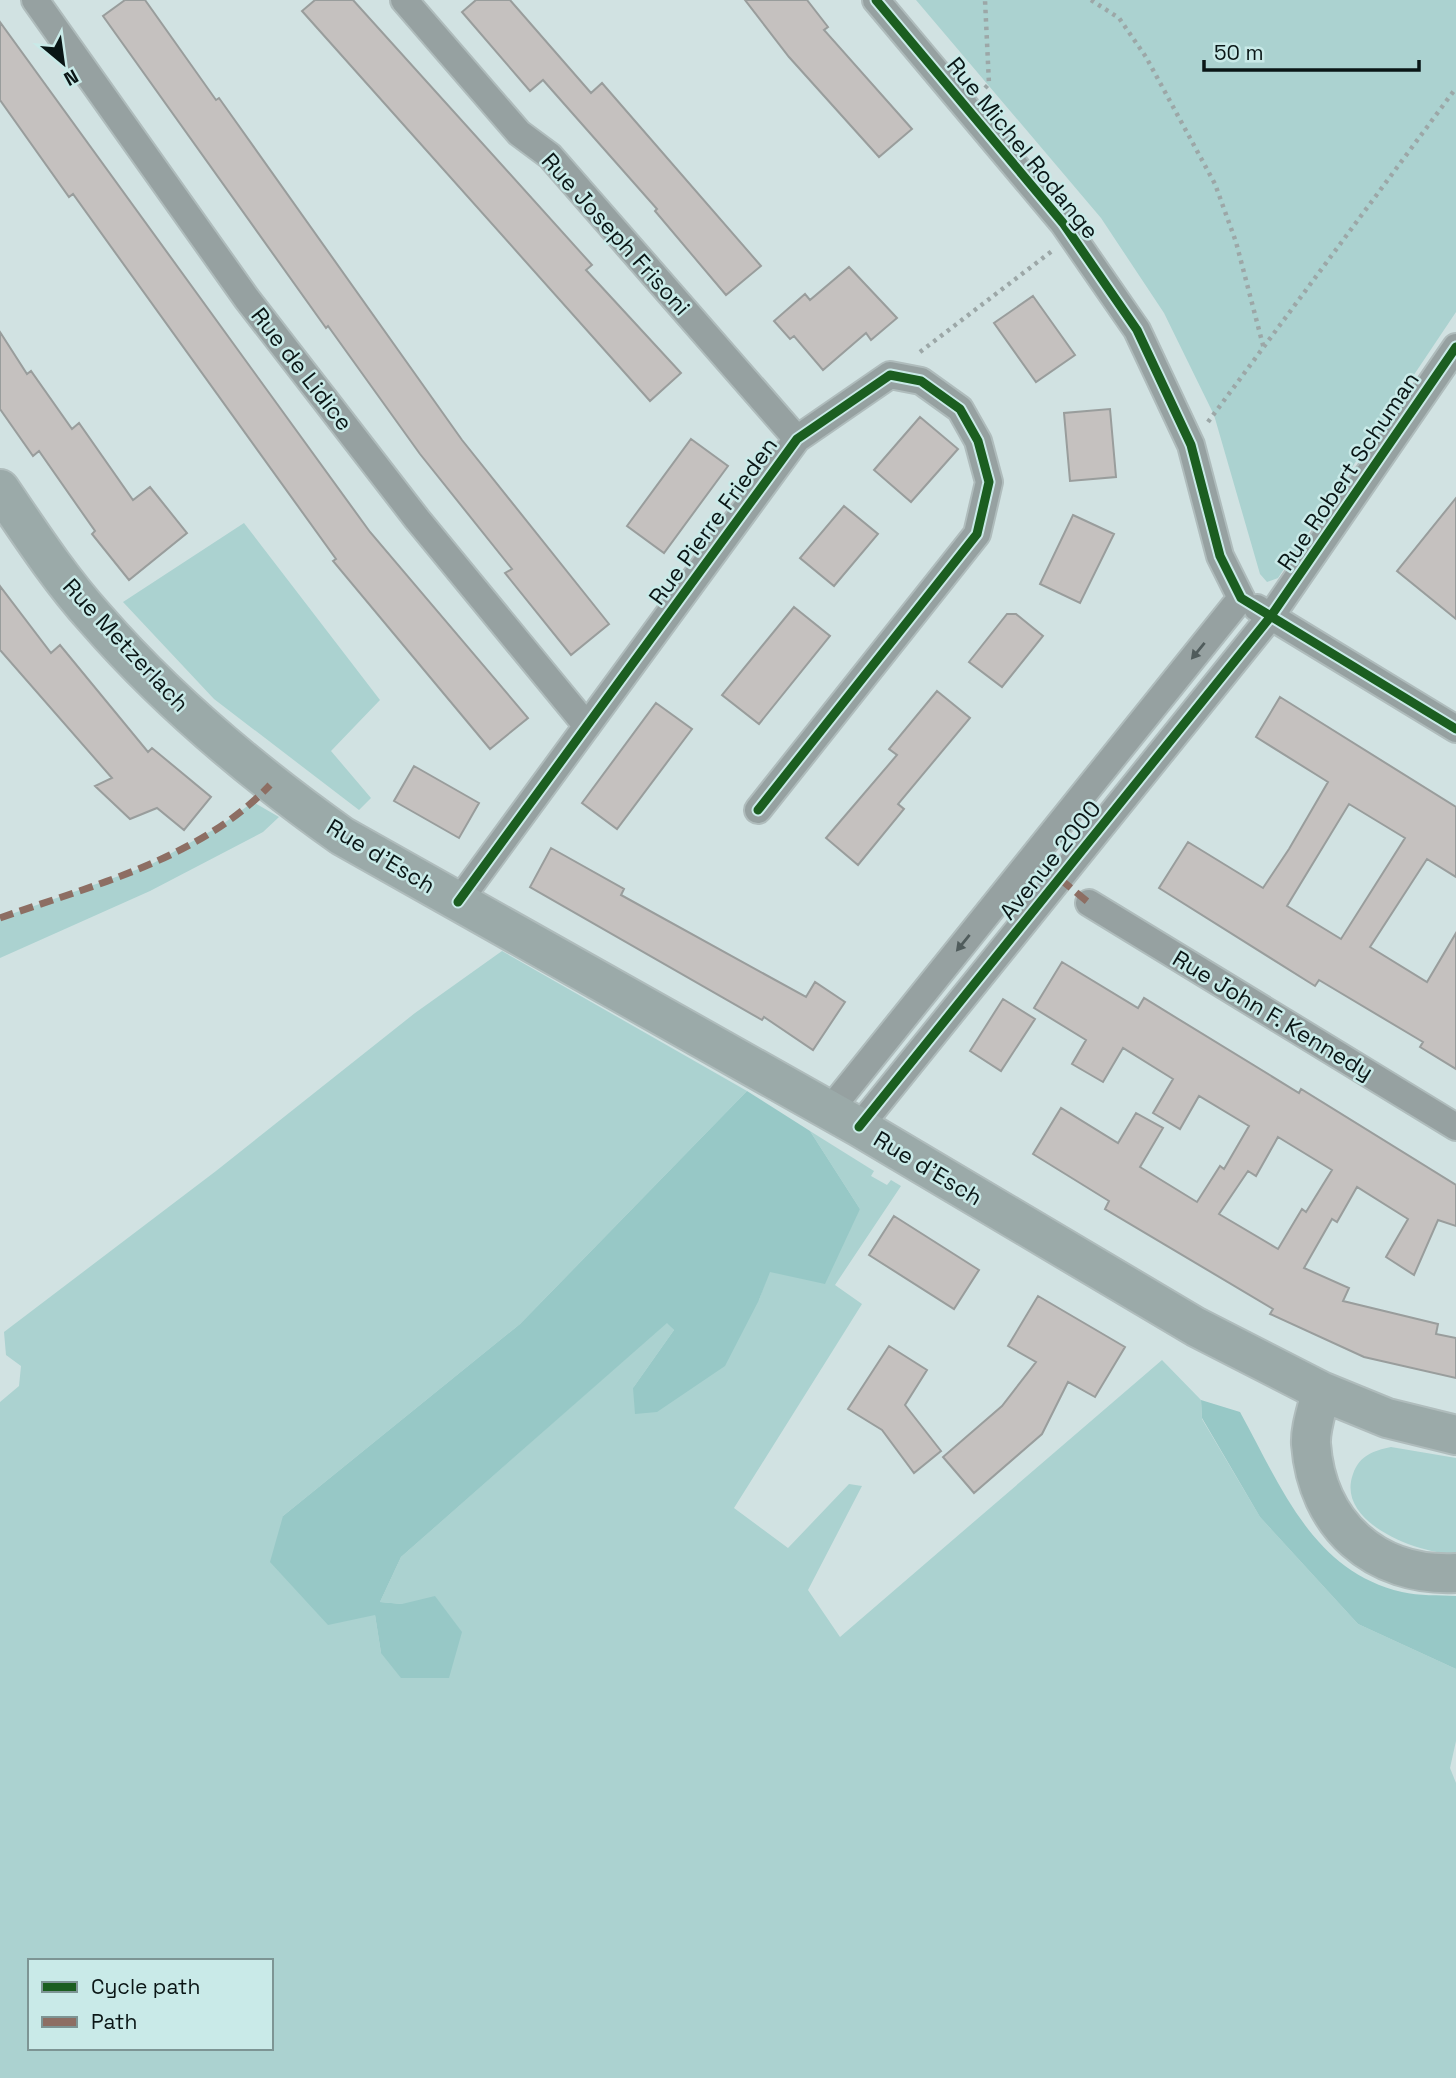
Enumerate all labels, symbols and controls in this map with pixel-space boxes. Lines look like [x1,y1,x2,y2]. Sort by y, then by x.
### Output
north arrow [28,28,98,98]
scale bar [1204,28,1419,72]
text: 50 m [1214,39,1264,66]
street label: Rue Michel Rodange [940,51,1106,245]
text: N [59,63,83,91]
street label: Rue Joseph Frisoni [535,146,697,322]
street label: Rue de Lidice [244,301,360,437]
street label: Rue Robert Schuman [1270,366,1426,576]
street label: Rue Pierre Frieden [642,431,784,611]
street label: Rue Metzerlach [56,572,196,718]
one-way arrow [1190,642,1205,660]
street label: Avenue 2000 [993,794,1107,926]
street label: Rue d'Esch [321,812,441,900]
one-way arrow [956,934,971,952]
street label: Rue John F. Kennedy [1167,943,1379,1087]
street label: Rue d'Esch [868,1124,988,1212]
legend [28,1959,273,2050]
text: Cycle path [91,1973,200,2000]
text: Path [91,2008,137,2035]

